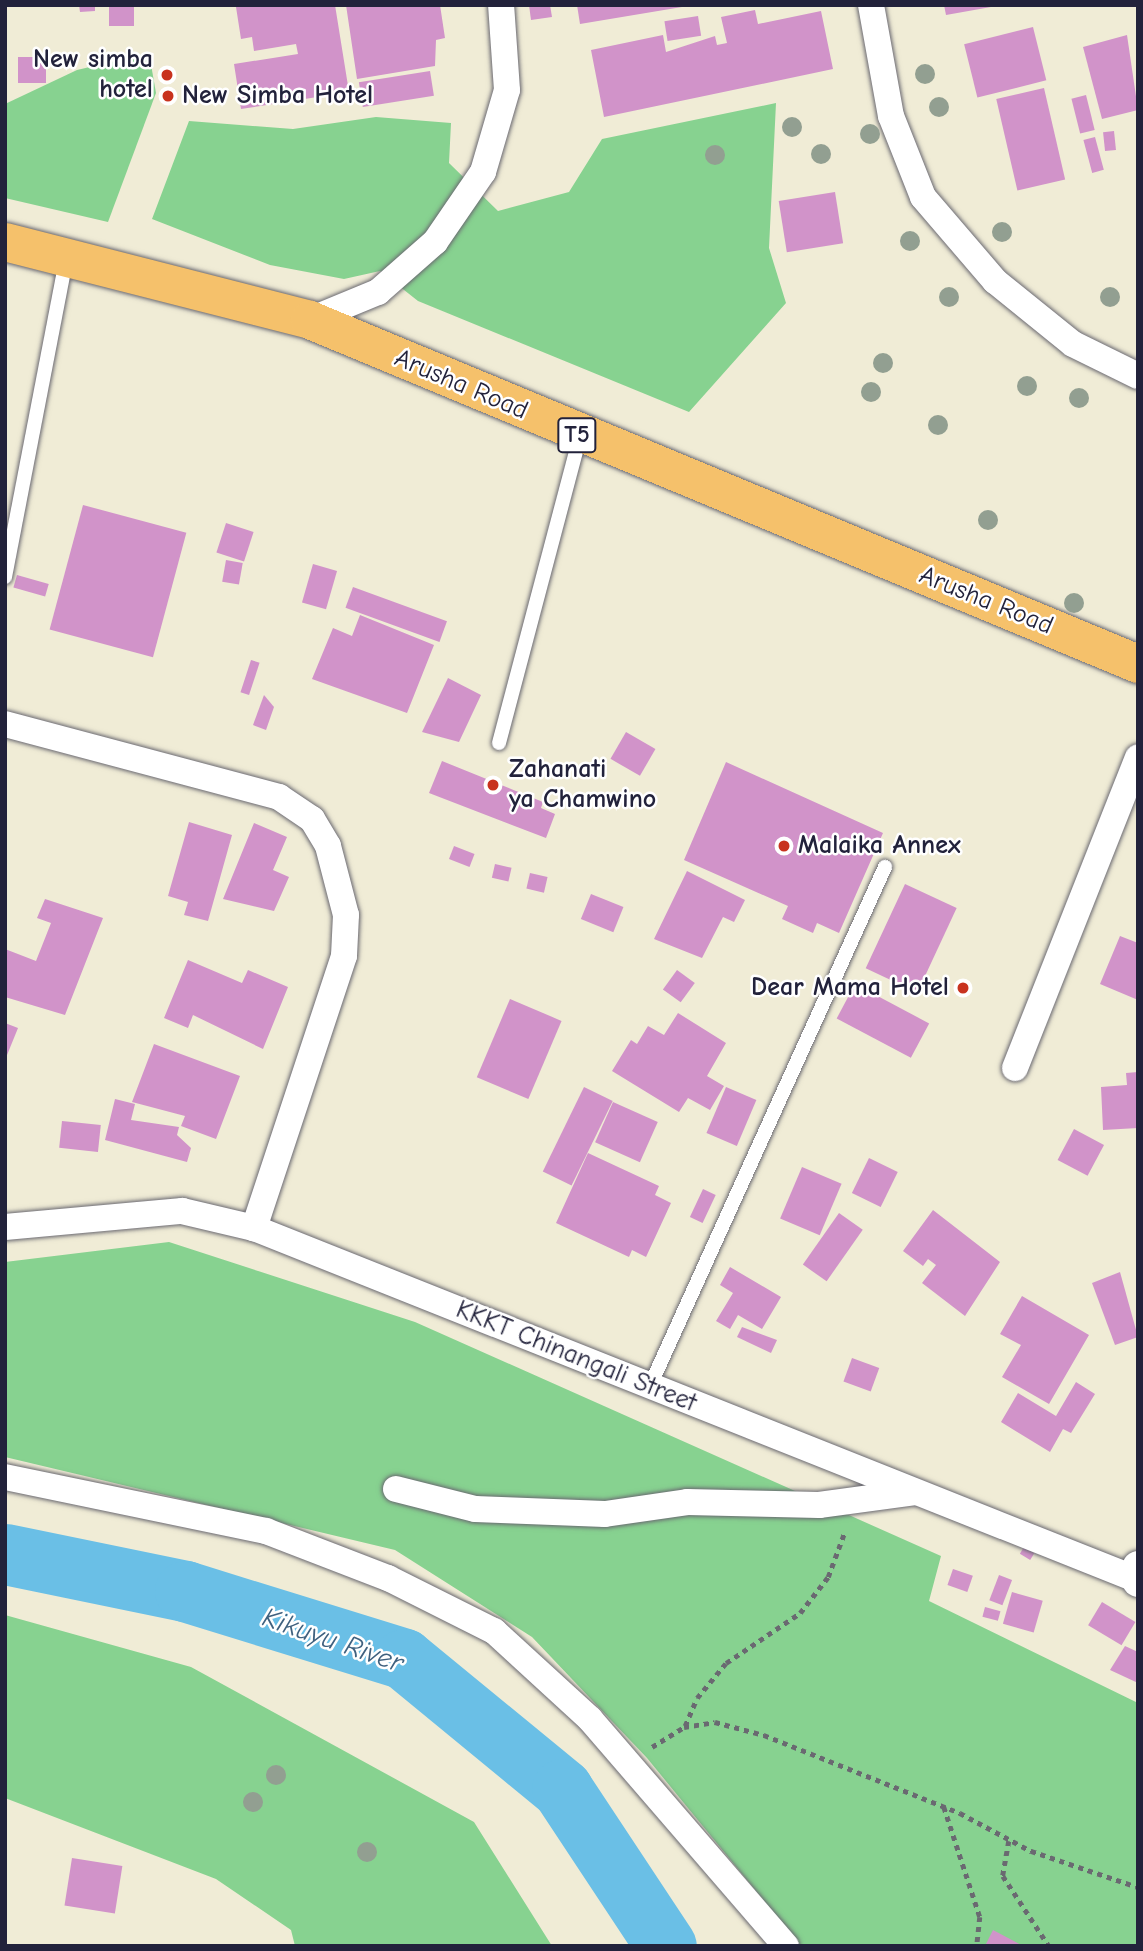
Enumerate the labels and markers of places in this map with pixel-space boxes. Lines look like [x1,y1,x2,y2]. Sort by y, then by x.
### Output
place label: New simba hotel [33,44,153,106]
marker: New simba hotel [159,67,175,83]
place label: New Simba Hotel [182,80,373,112]
marker: New Simba Hotel [160,88,176,104]
place label: Zahanati ya Chamwino [509,754,656,816]
marker: Zahanati ya Chamwino [483,775,503,795]
place label: Malaika Annex [798,830,961,862]
marker: Malaika Annex [776,838,792,854]
place label: Dear Mama Hotel [751,972,949,1004]
marker: Dear Mama Hotel [955,980,971,996]

